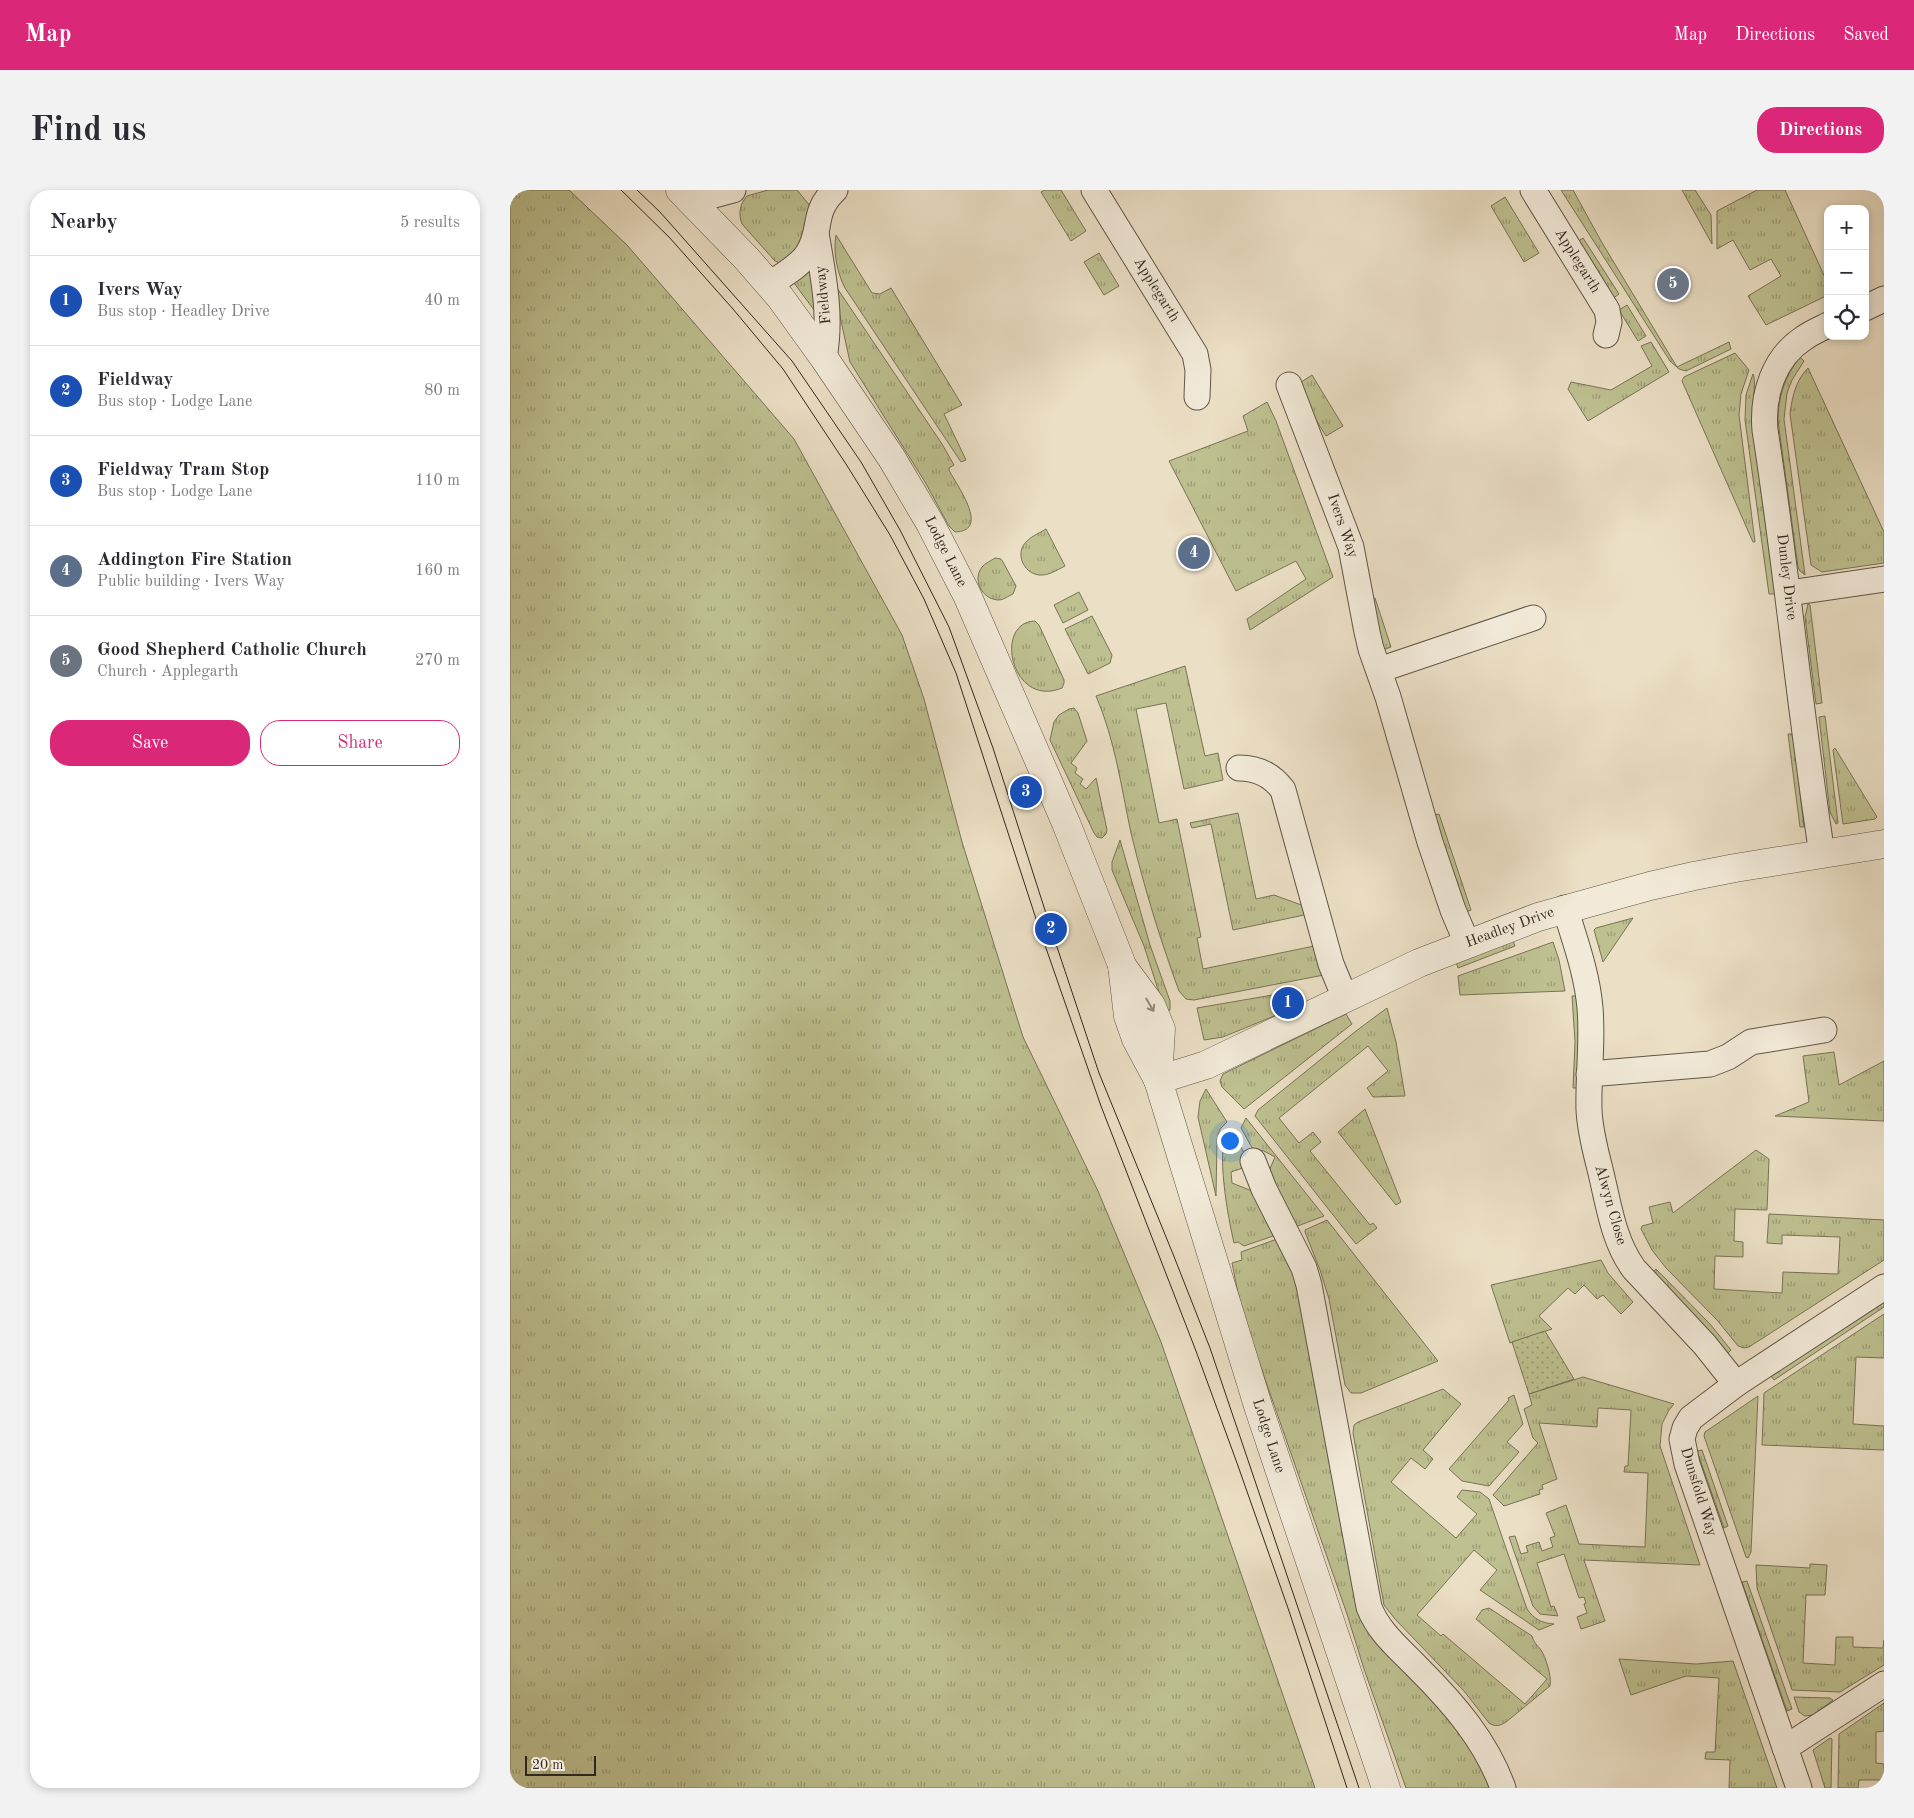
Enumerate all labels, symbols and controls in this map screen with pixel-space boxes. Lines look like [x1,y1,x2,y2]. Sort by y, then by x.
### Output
text: Map [25,23,72,47]
text: Map [1674,26,1707,44]
text: Directions [1735,26,1815,44]
text: Saved [1843,26,1889,44]
button: Directions [1757,107,1884,153]
text: Find us [30,113,146,148]
map controls [1824,205,1869,340]
button: + [1824,205,1869,250]
text: Nearby [50,212,118,233]
text: 5 results [400,215,460,231]
street label: Applegarth [1551,226,1603,296]
button: − [1824,250,1869,295]
street label: Applegarth [1130,255,1182,325]
street label: Fieldway [813,265,835,325]
pin: 5 [1657,265,1689,303]
text: Ivers Way [97,281,183,300]
text: 1 [61,293,71,309]
text: 40 m [424,293,460,309]
button: locate [1824,295,1869,340]
text: Bus stop · Headley Drive [97,304,270,320]
text: Fieldway [97,371,173,390]
text: 2 [61,383,71,399]
text: 80 m [424,383,460,399]
text: Bus stop · Lodge Lane [97,394,252,410]
text: Fieldway Tram Stop [97,461,269,480]
text: 3 [61,473,71,489]
text: 110 m [415,473,460,489]
text: Bus stop · Lodge Lane [97,484,252,500]
street label: Ivers Way [1324,492,1360,560]
street label: Lodge Lane [921,514,969,590]
street label: Dunley Drive [1773,533,1799,621]
pin: 4 [1178,534,1210,572]
text: Addington Fire Station [97,551,292,570]
text: 4 [61,563,71,579]
text: 160 m [415,563,460,579]
text: Public building · Ivers Way [97,574,285,590]
text: Good Shepherd Catholic Church [97,641,367,660]
text: 5 [61,653,71,669]
text: 270 m [415,653,460,669]
text: Church · Applegarth [97,664,239,680]
button: Save [50,720,250,766]
button: Share [260,720,460,766]
pin: 3 [1010,773,1042,811]
street label: Headley Drive [1464,905,1556,951]
pin: 2 [1035,910,1067,948]
pin: 1 [1272,984,1304,1022]
one-way arrow [1145,997,1155,1012]
your location [1217,1128,1243,1154]
street label: Alwyn Close [1591,1163,1629,1247]
street label: Lodge Lane [1249,1397,1287,1475]
street label: Dunsfold Way [1677,1445,1719,1539]
scale bar [525,1753,596,1776]
text: 20 m [532,1758,563,1772]

